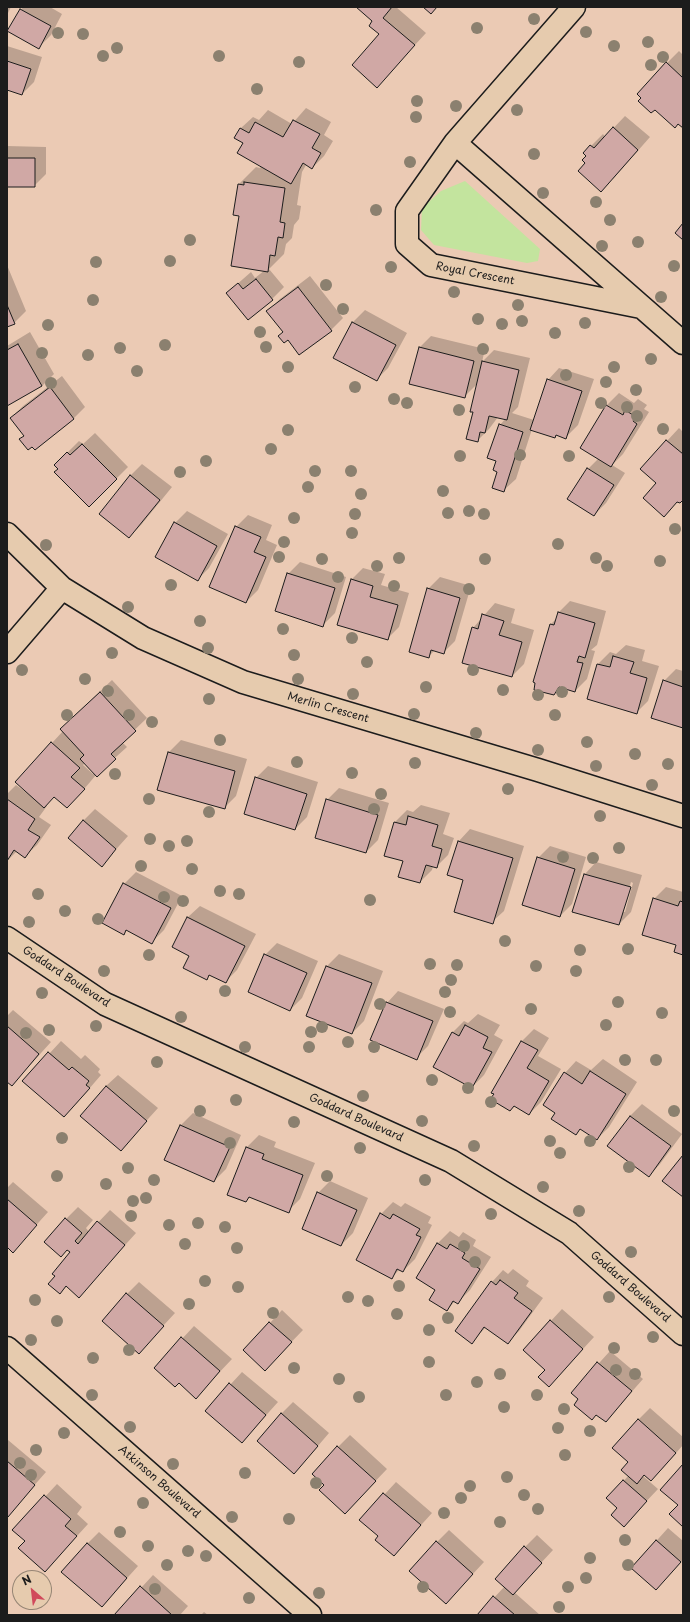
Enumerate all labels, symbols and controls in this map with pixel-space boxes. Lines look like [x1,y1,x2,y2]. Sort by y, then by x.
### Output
street label: Royal Crescent [435,260,515,288]
street label: Merlin Crescent [286,690,370,726]
street label: Goddard Boulevard [20,944,112,1010]
street label: Goddard Boulevard [307,1091,405,1145]
street label: Goddard Boulevard [587,1249,673,1325]
street label: Atkinson Boulevard [115,1443,203,1521]
north arrow [12,1570,52,1610]
text: N [19,1570,34,1589]

